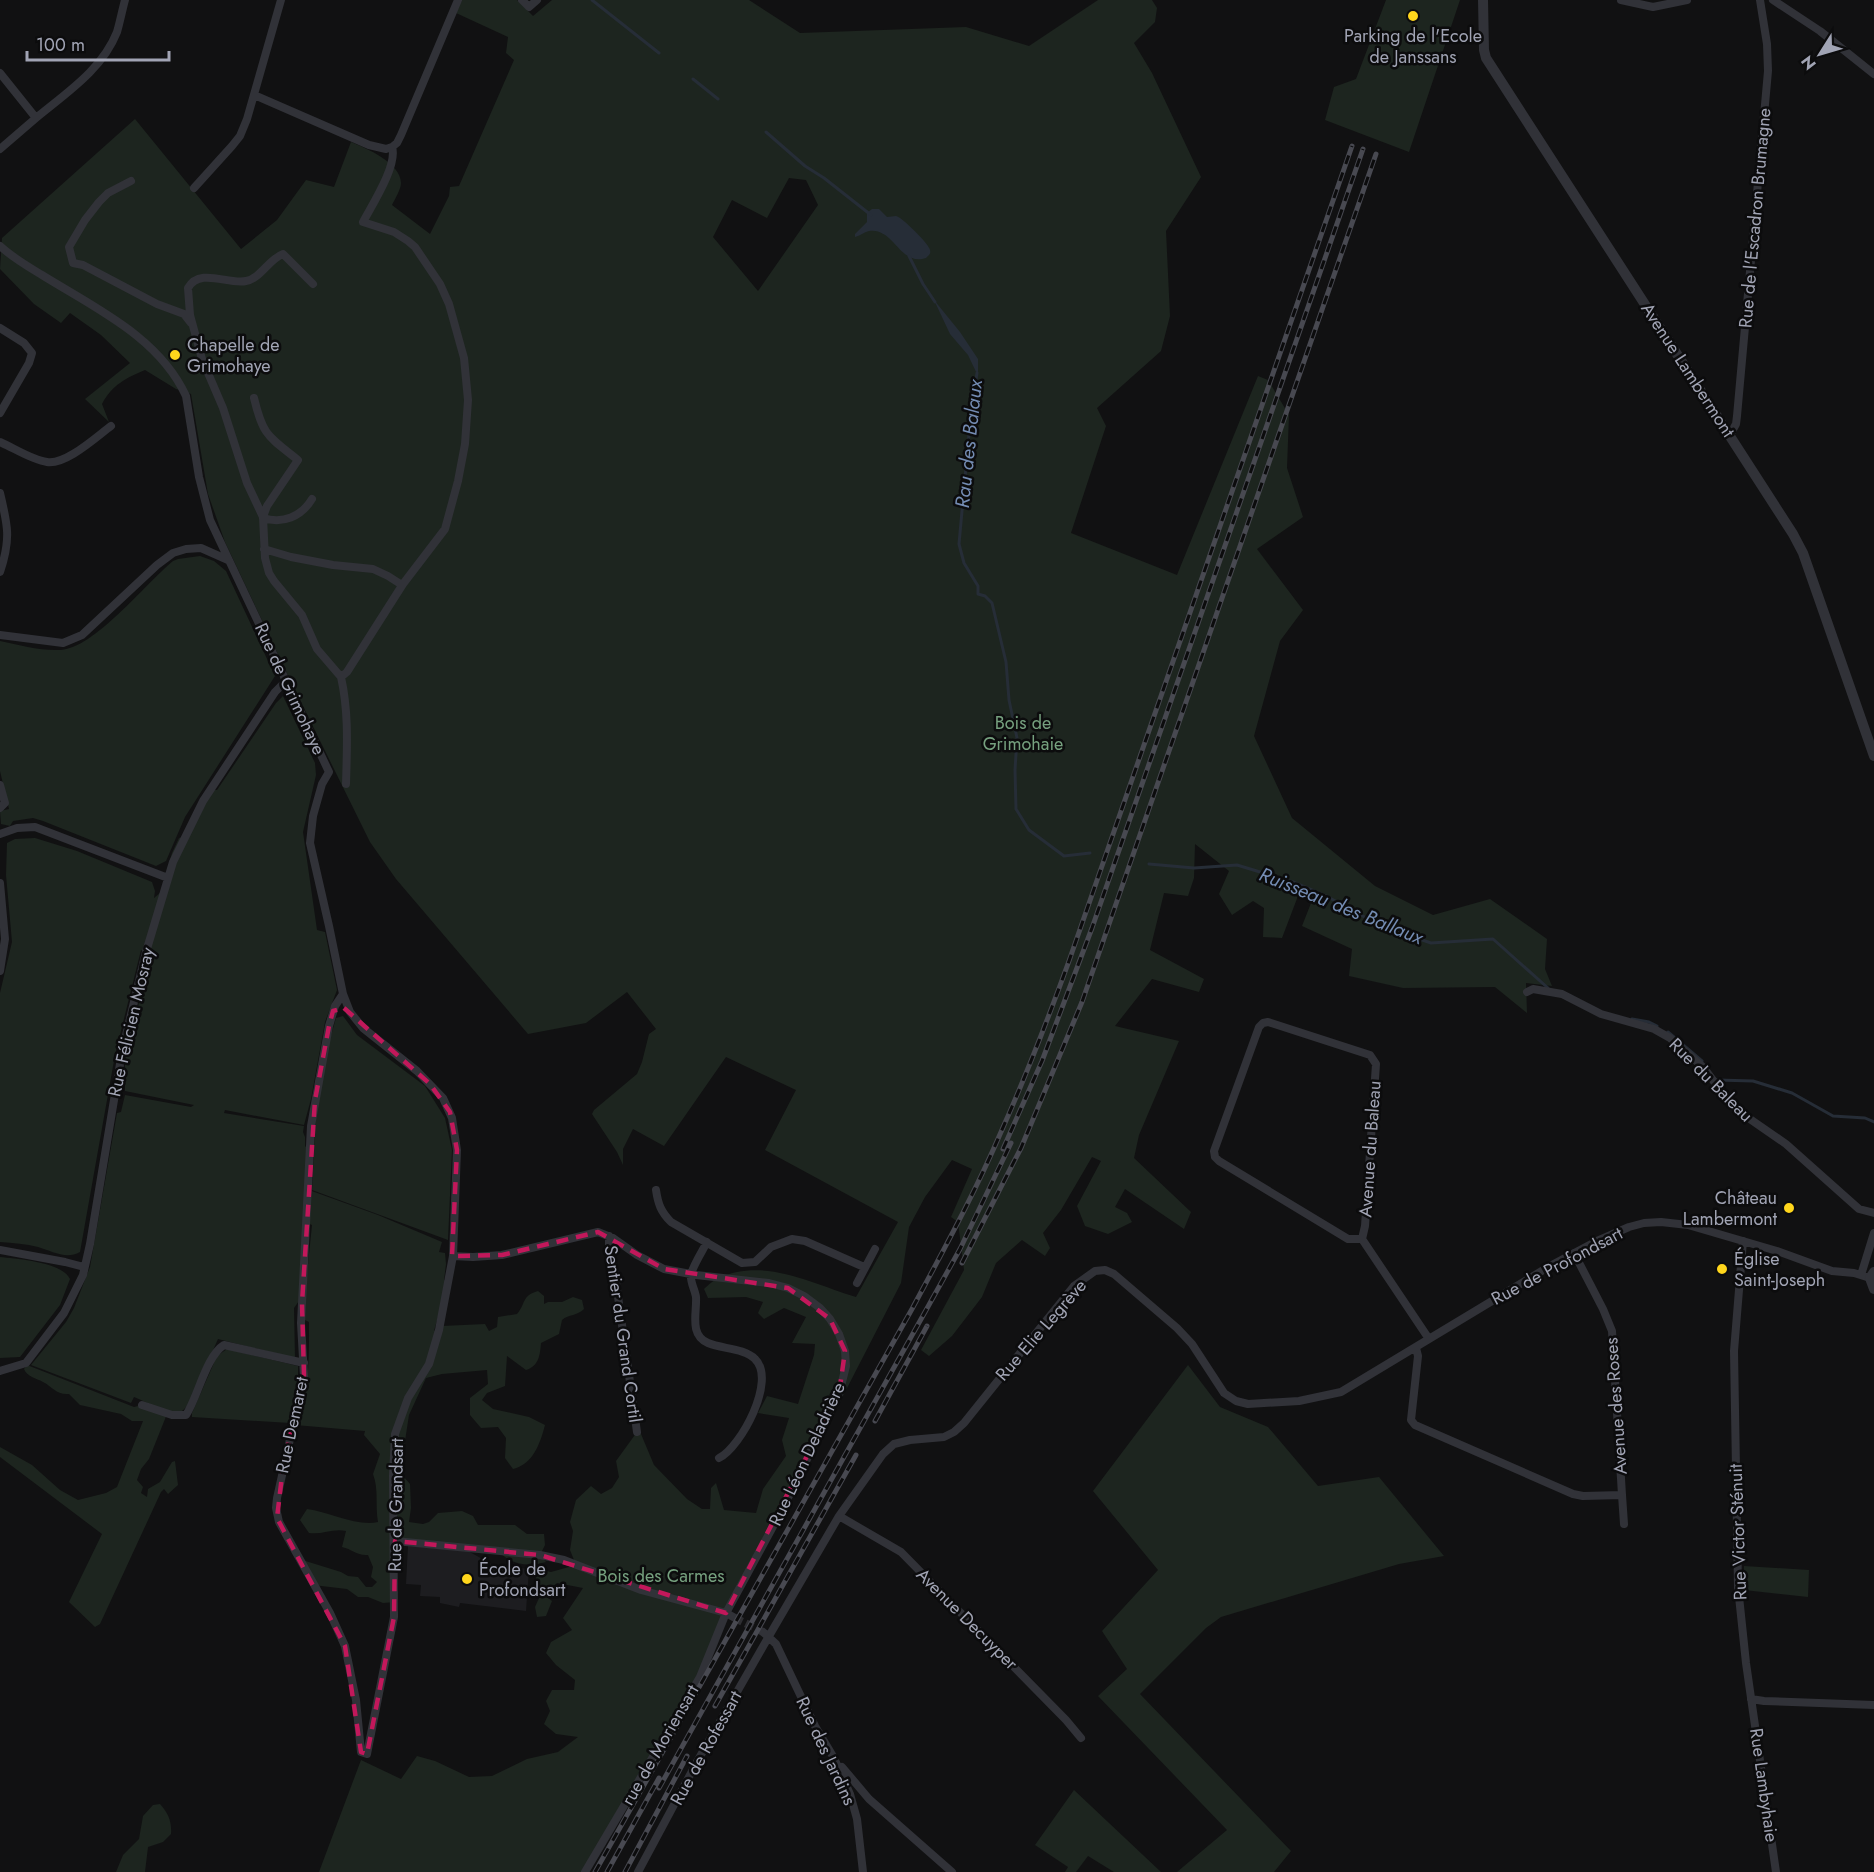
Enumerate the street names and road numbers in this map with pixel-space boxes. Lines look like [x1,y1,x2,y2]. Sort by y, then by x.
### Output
street label: Rue de l'Escadron Brumagne [1732,107,1778,329]
street label: Avenue Lambermont [1635,298,1742,443]
street label: Rue de Grimohaye [248,619,332,759]
street label: Rue Félicien Mosray [101,945,161,1099]
street label: Rue du Baleau [1663,1032,1759,1128]
street label: Avenue du Baleau [1352,1080,1388,1218]
street label: Rue de Profondsart [1487,1220,1628,1312]
street label: Sentier du Grand Cortil [598,1244,648,1424]
street label: Rue Elie Legrève [989,1273,1093,1387]
street label: Avenue des Roses [1598,1337,1634,1475]
street label: Rue Demaret [269,1374,315,1476]
street label: Rue Léon Deladrière [762,1378,852,1530]
street label: Rue de Grandsart [382,1437,410,1572]
street label: Rue Victor Sténuit [1723,1463,1753,1601]
street label: Avenue Decuyper [910,1562,1024,1676]
street label: rue de Moriensart [615,1679,705,1810]
street label: Rue de Rofessart [664,1686,749,1810]
street label: Rue des Jardins [789,1692,863,1810]
street label: Rue Lambyhaie [1743,1726,1785,1844]

